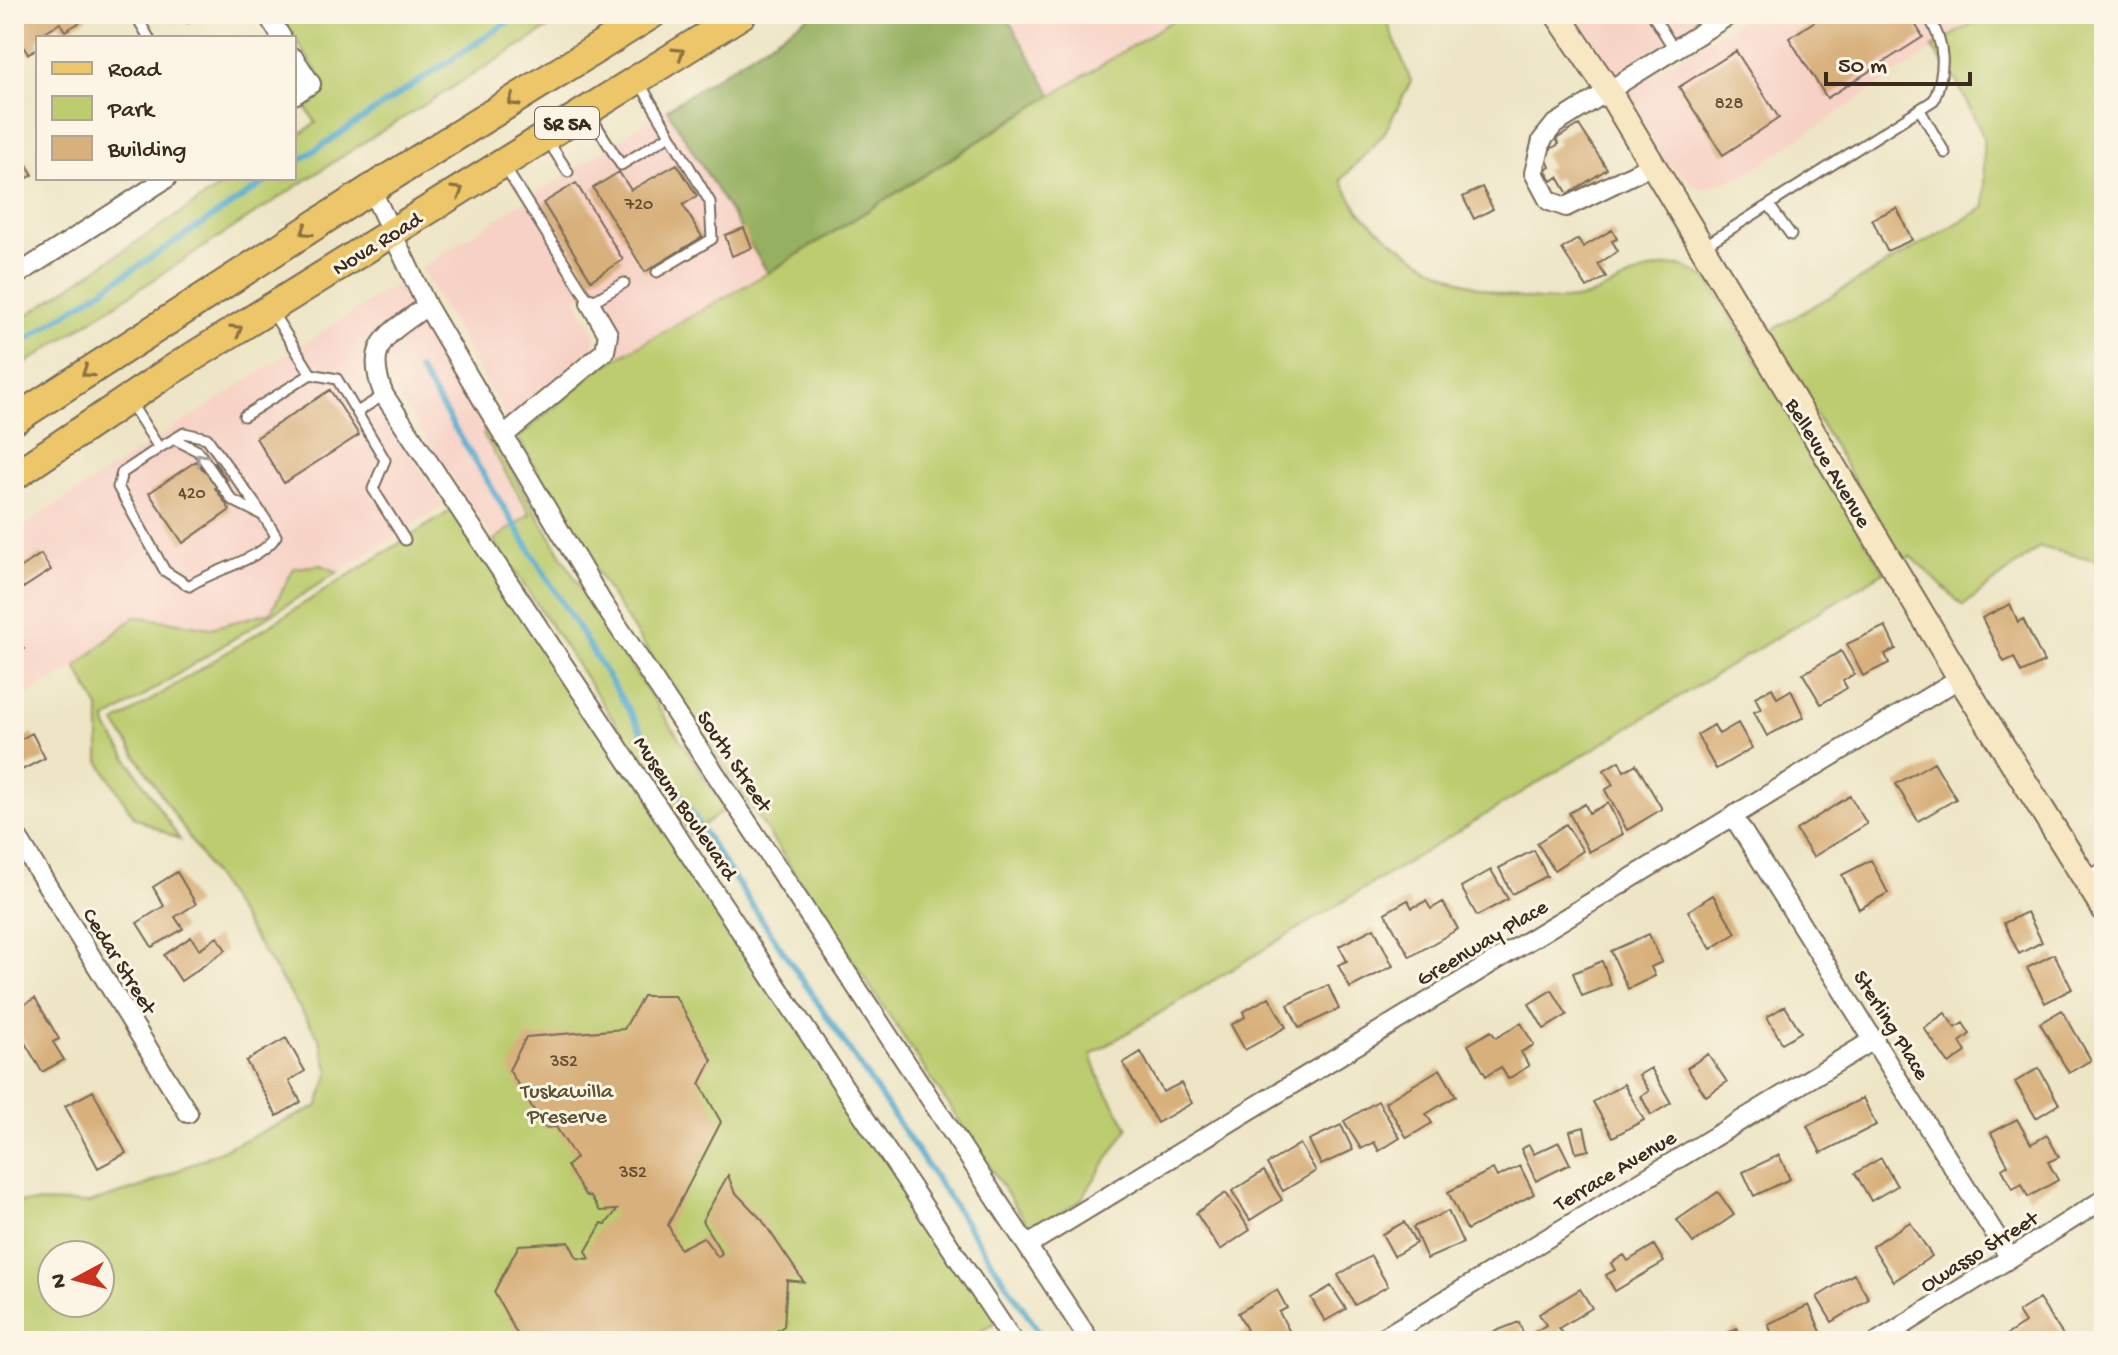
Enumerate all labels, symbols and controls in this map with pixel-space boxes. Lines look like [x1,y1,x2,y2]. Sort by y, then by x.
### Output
legend [36,36,296,180]
scale bar [1826,36,1970,86]
one-way arrow [670,48,685,63]
text: 50 m [1838,53,1887,82]
text: Road [108,57,162,86]
one-way arrow [507,91,522,106]
house number: 828 [1715,94,1743,115]
text: Park [107,97,156,126]
road number: SR 5A [535,107,599,139]
text: Building [107,137,186,166]
one-way arrow [449,185,464,200]
house number: 720 [624,195,653,216]
street label: Nova Road [328,207,430,283]
one-way arrow [300,222,314,237]
one-way arrow [228,325,243,340]
one-way arrow [81,362,96,377]
street label: Bellevue Avenue [1777,394,1876,534]
one-way arrow [196,453,210,467]
house number: 420 [178,484,206,505]
street label: South Street [689,707,777,820]
street label: Museum Boulevard [626,732,743,888]
street label: Greenway Place [1413,895,1554,994]
street label: Cedar Street [75,904,162,1022]
street label: Sterling Place [1846,967,1934,1086]
house number: 352 [549,1052,578,1073]
park label: Tuskawilla Preserve [519,1080,614,1131]
street label: Terrace Avenue [1549,1125,1682,1220]
house number: 352 [618,1163,647,1184]
street label: Owasso Street [1916,1206,2046,1300]
north arrow [36,1239,116,1319]
text: N [46,1272,74,1290]

